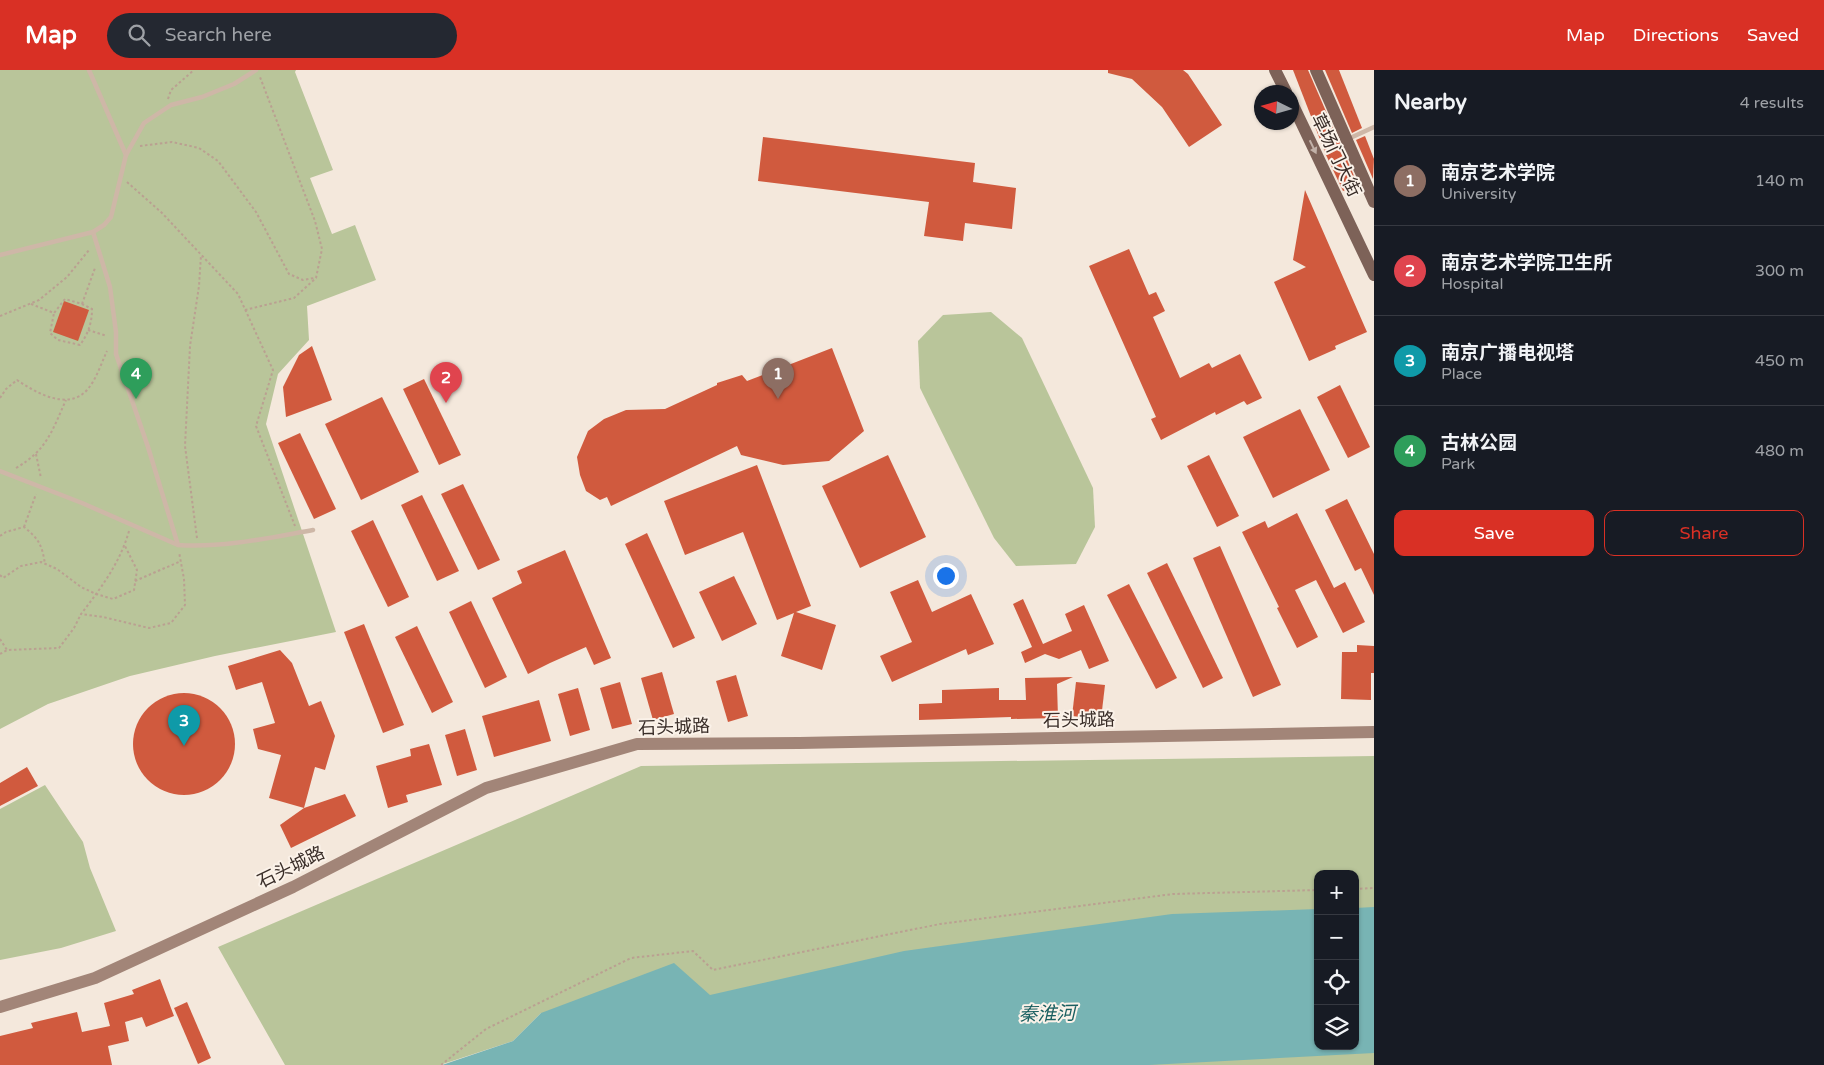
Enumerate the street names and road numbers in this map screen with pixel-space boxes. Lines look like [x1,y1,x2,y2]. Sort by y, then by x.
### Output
street label: 草场门大街 [1306,110,1366,200]
street label: 石头城路 [1043,708,1115,732]
street label: 石头城路 [638,715,710,739]
street label: 石头城路 [254,841,328,893]

